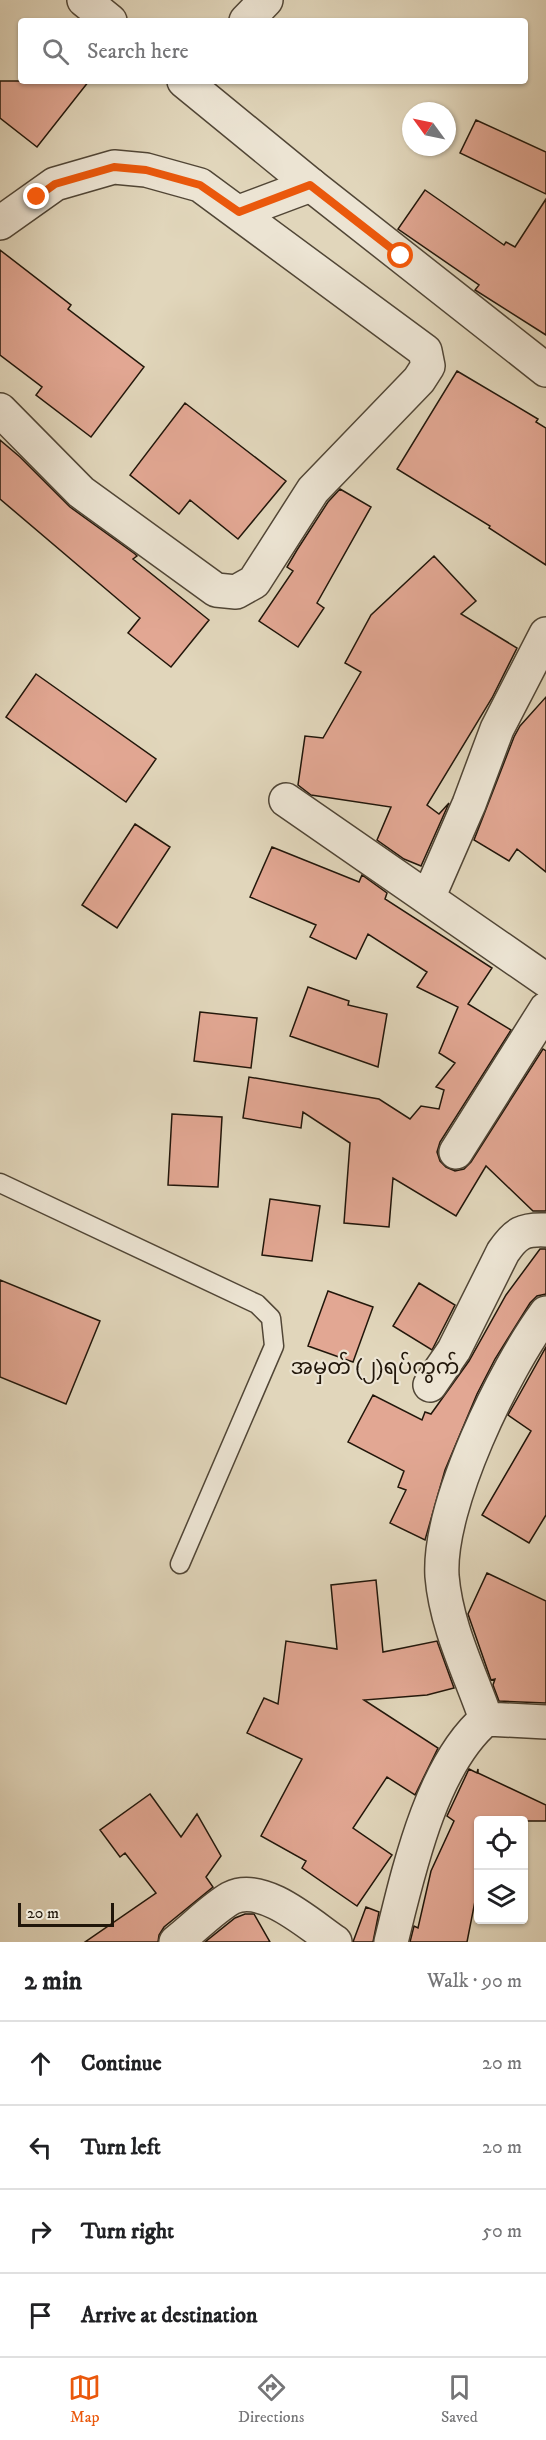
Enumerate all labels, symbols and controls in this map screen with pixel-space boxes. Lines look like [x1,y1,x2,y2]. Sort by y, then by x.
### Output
search box [18,18,528,84]
icon: search [39,35,72,68]
text: Search here [87,38,189,65]
north arrow [402,102,456,156]
route end [23,183,49,209]
route start [387,242,413,268]
district label: အမှတ် (၂)ရပ်ကွက် [291,1351,459,1384]
map controls [474,1816,528,1924]
button: locate [474,1816,528,1870]
button: layers [474,1870,528,1924]
scale bar [18,1900,114,1928]
text: 20 m [27,1903,59,1923]
text: 2 min [24,1965,82,1998]
text: Walk · 90 m [427,1969,522,1994]
icon: ahead [24,2047,57,2080]
text: Continue [81,2050,162,2077]
text: 20 m [482,2051,522,2076]
icon: left [24,2131,57,2164]
text: Turn left [81,2134,161,2161]
text: 20 m [482,2135,522,2160]
icon: right [24,2215,57,2248]
text: Turn right [81,2218,174,2245]
text: 50 m [482,2219,522,2244]
icon: arrive [24,2299,57,2332]
text: Arrive at destination [81,2302,258,2329]
tab: Map [68,2371,101,2427]
tab: Directions [238,2371,304,2427]
tab: Saved [441,2371,478,2427]

